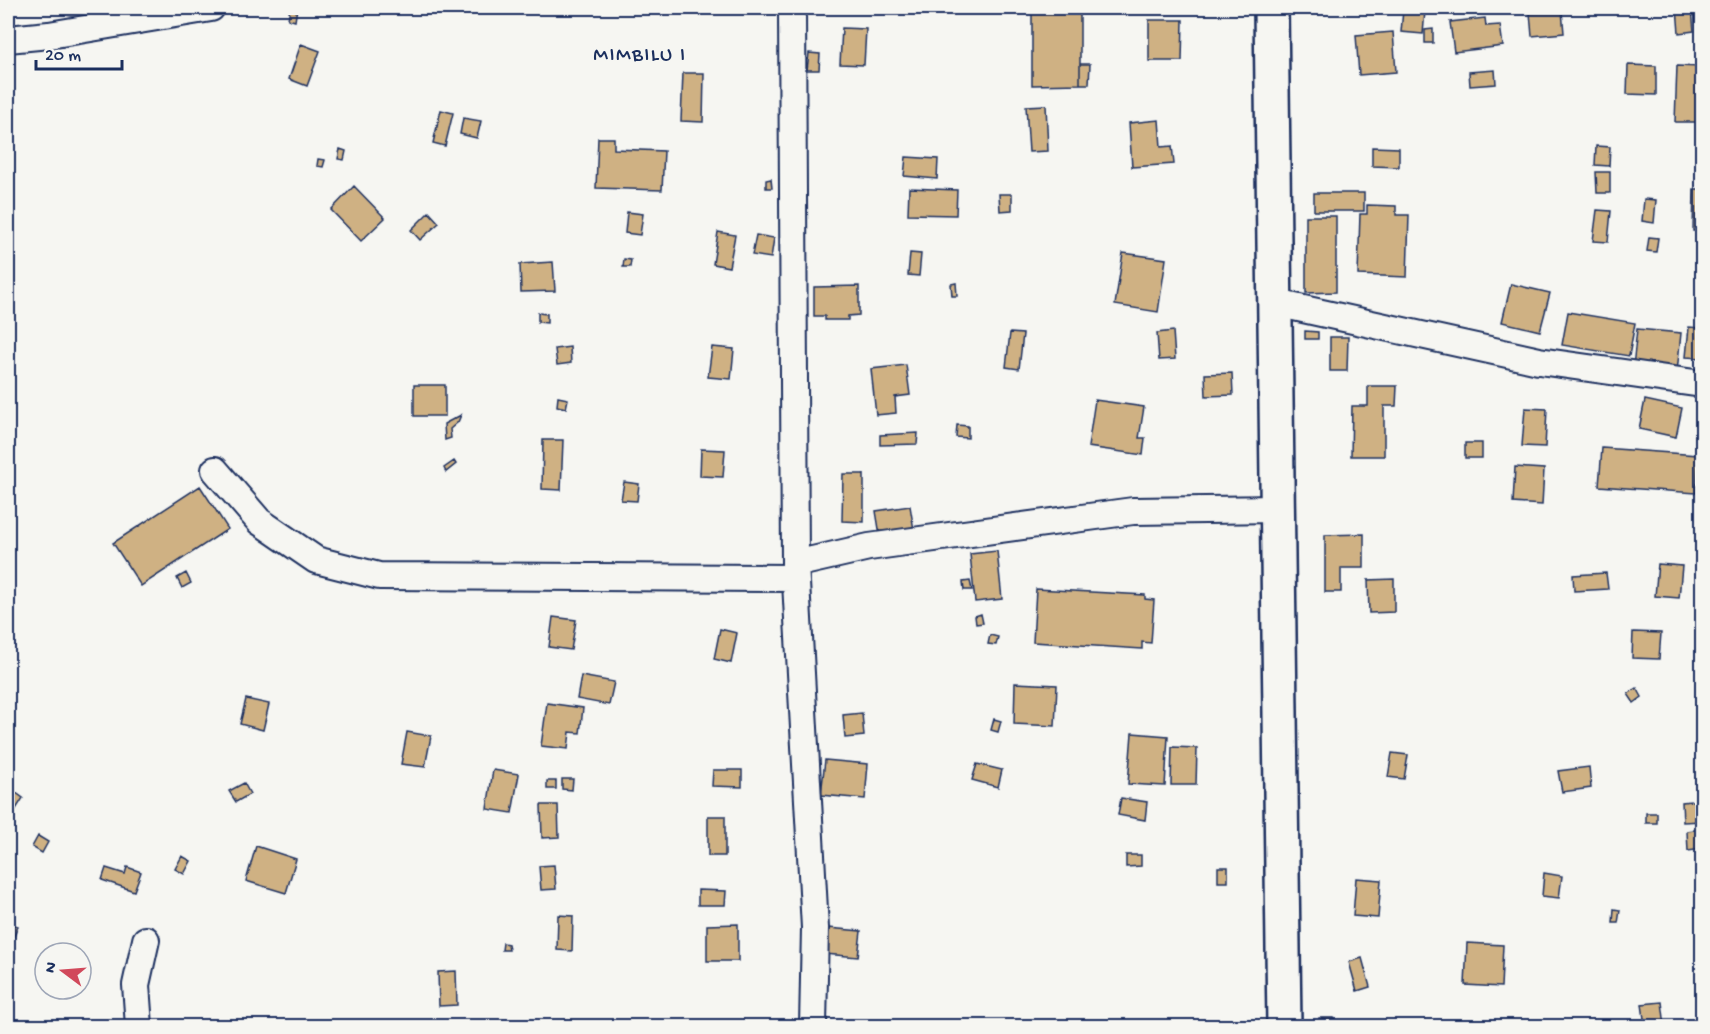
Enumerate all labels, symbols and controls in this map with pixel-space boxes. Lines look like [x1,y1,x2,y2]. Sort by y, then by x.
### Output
scale bar [36,33,122,71]
district label: MIMBILU I [593,44,687,69]
text: 20 m [45,46,81,67]
north arrow [33,941,93,1001]
text: N [41,960,63,975]

